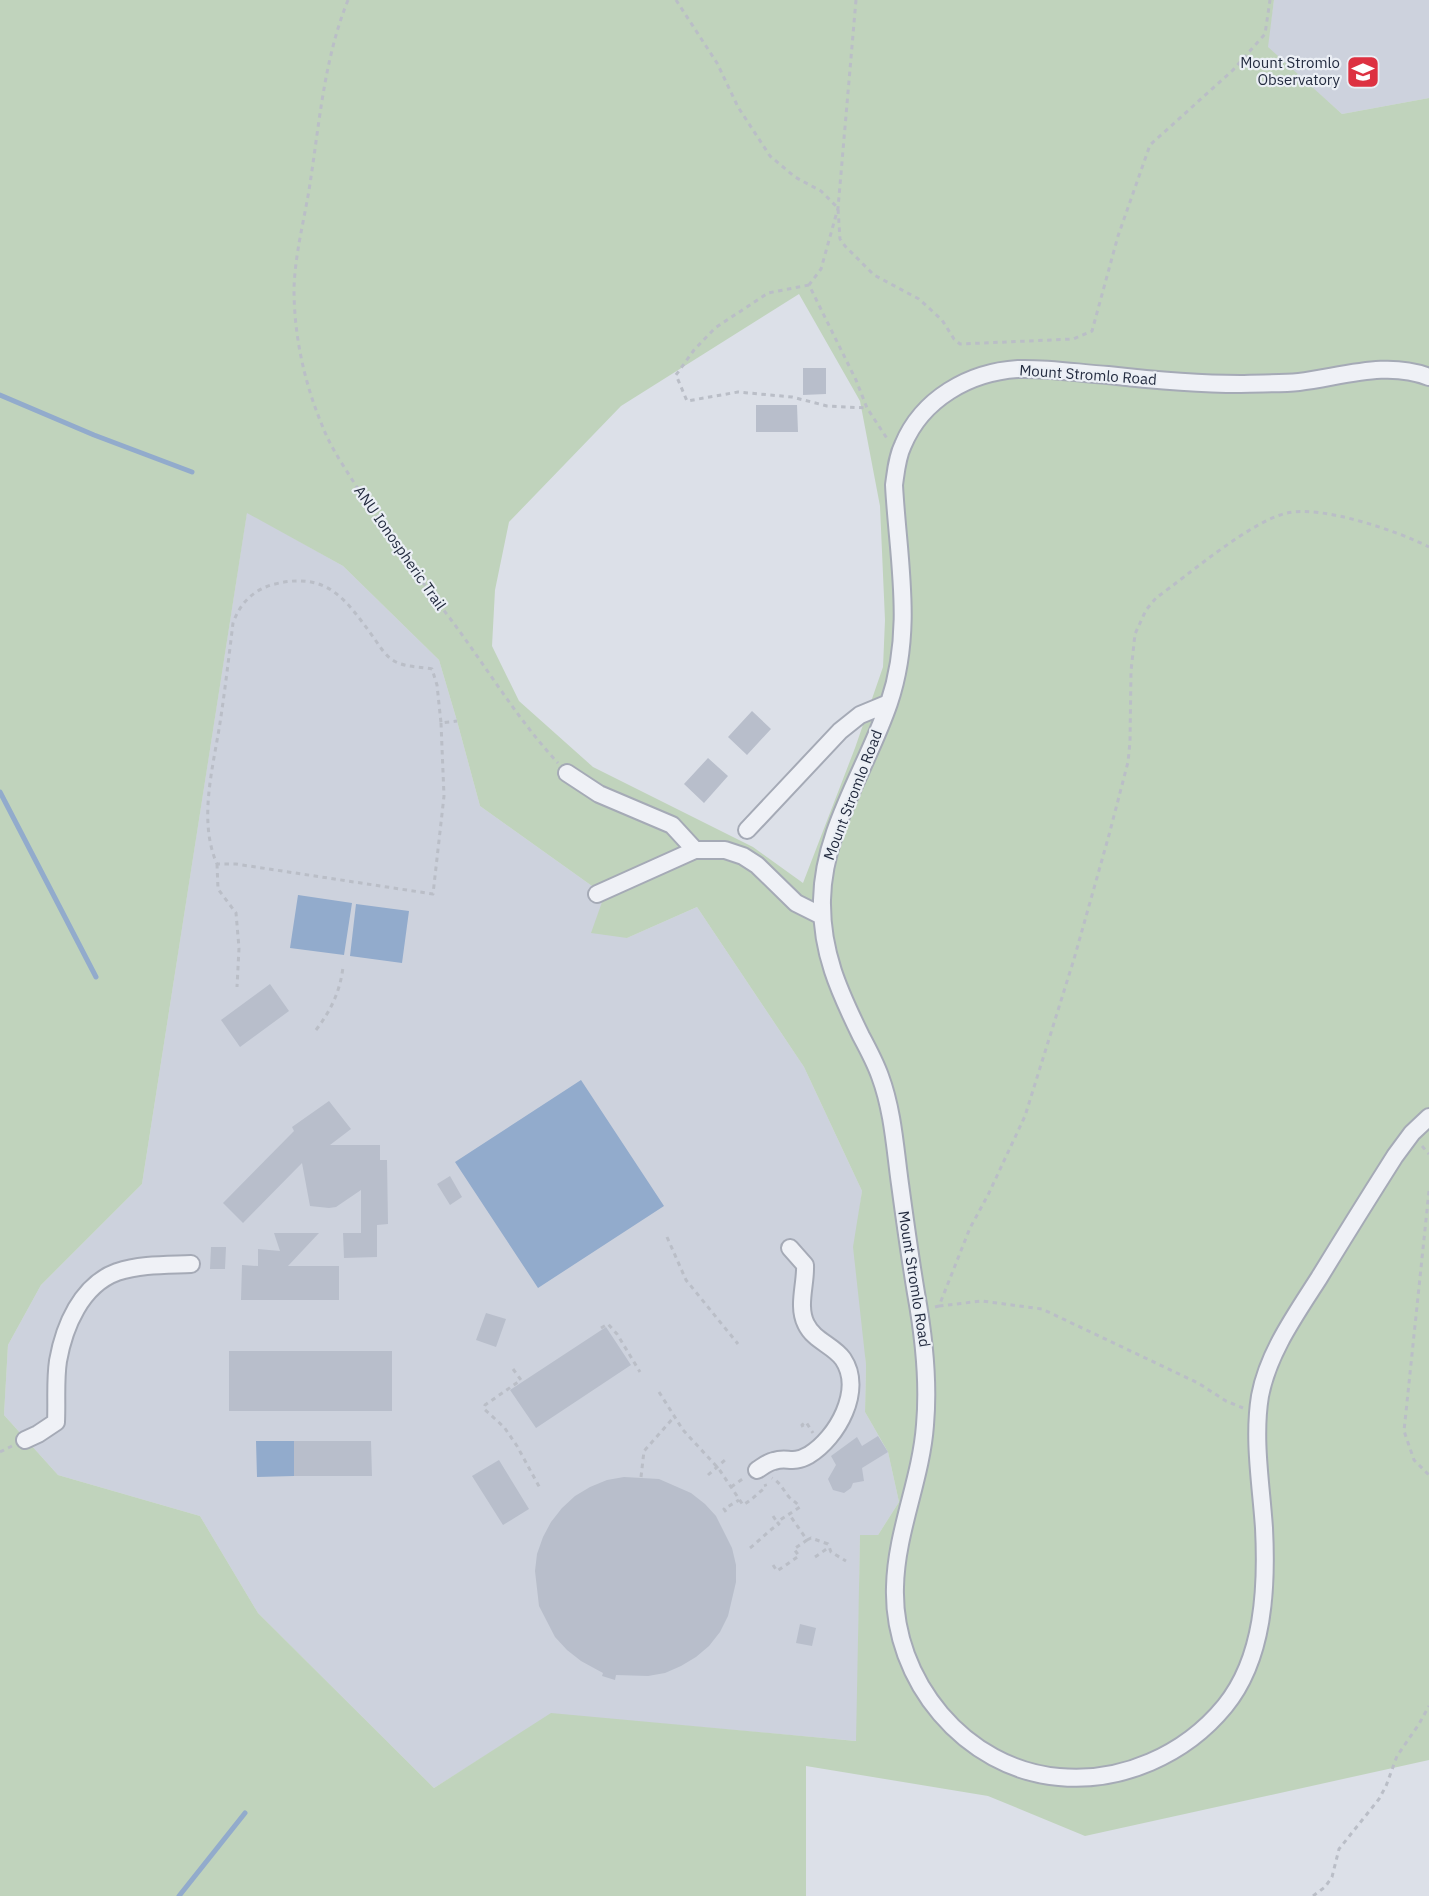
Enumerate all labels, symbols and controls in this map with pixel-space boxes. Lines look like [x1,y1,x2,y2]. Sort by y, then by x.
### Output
place label: Mount Stromlo Observatory [1240,53,1341,89]
school or university icon: Mount Stromlo Observatory [1345,54,1381,90]
street label: Mount Stromlo Road [1019,360,1157,389]
street label: ANU Ionospheric Trail [350,482,450,614]
street label: Mount Stromlo Road [819,727,886,863]
street label: Mount Stromlo Road [894,1209,935,1348]

